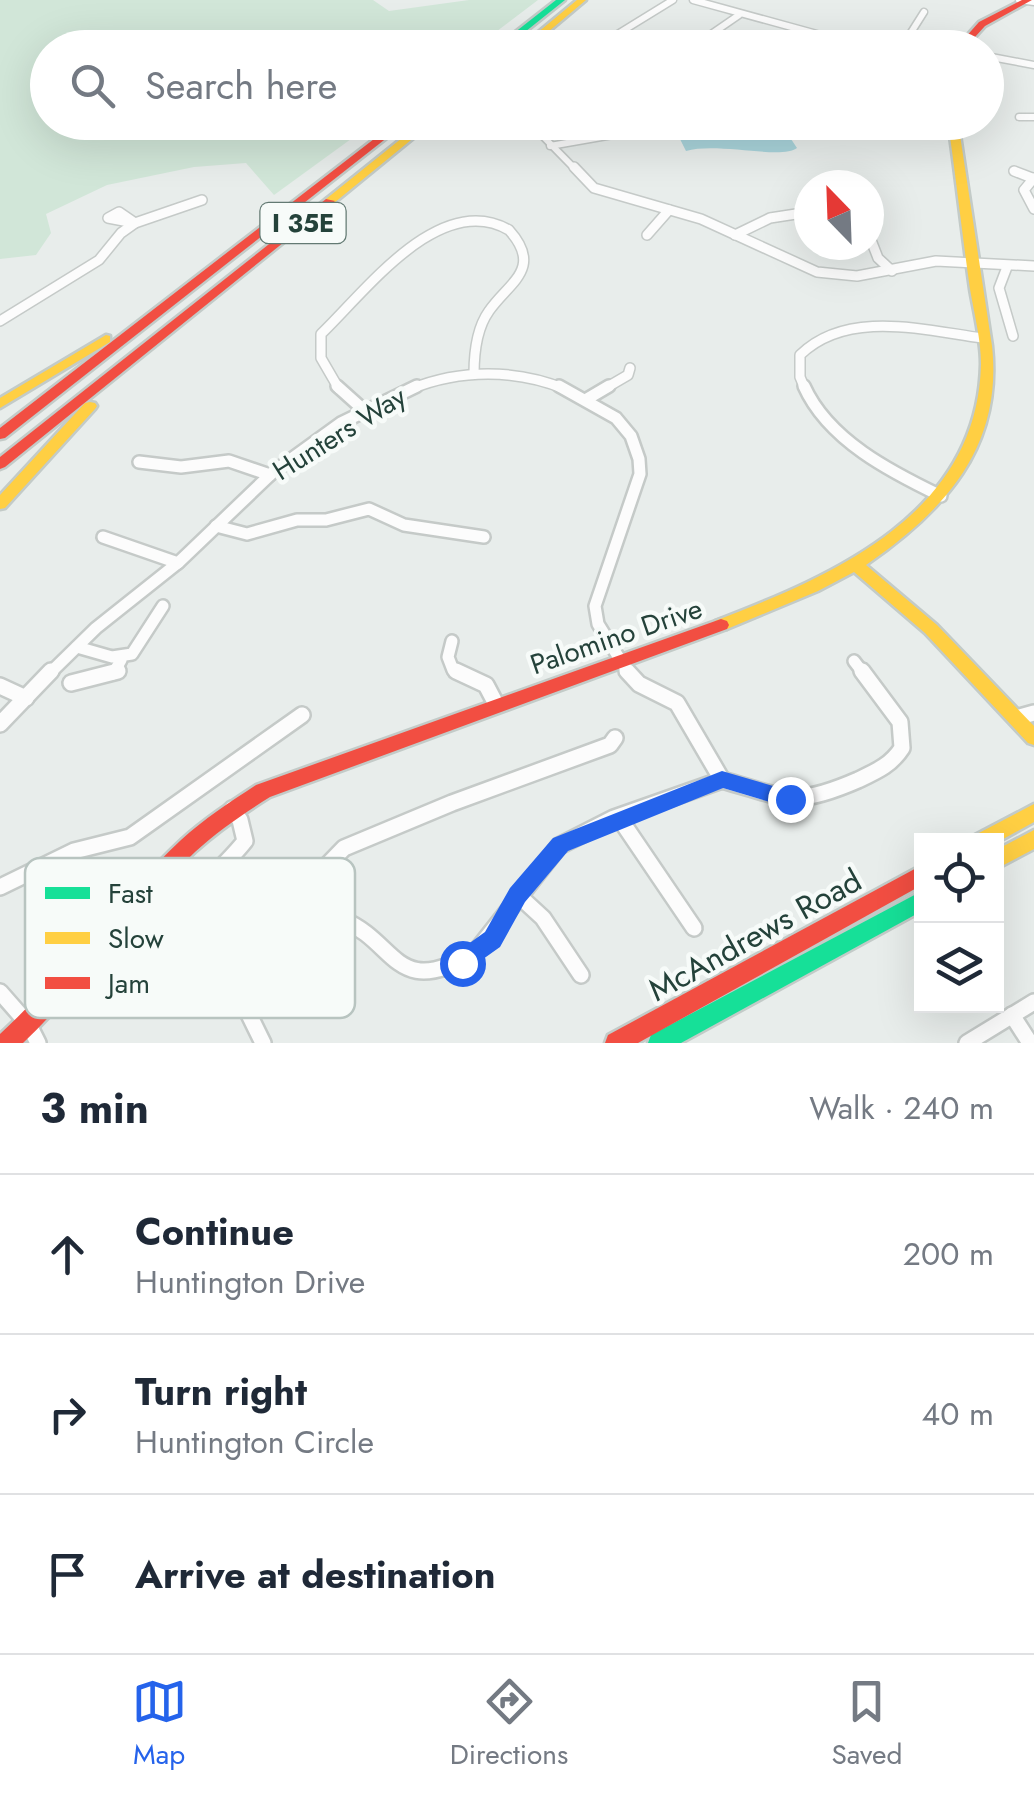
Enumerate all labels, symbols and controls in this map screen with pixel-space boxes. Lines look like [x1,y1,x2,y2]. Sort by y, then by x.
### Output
search box [30,30,1004,140]
icon: search [65,58,120,113]
text: Search here [145,58,337,113]
north arrow [794,170,884,260]
road number: I 35E [260,203,346,243]
street label: Hunters Way [265,376,414,491]
street label: Palomino Drive [525,588,708,685]
route end [768,777,814,823]
map controls [914,833,1004,1013]
button: locate [914,833,1004,923]
street label: McAndrews Road [640,857,870,1013]
legend [25,858,355,1018]
text: Fast [108,873,153,914]
text: Slow [108,918,164,959]
button: layers [914,923,1004,1013]
route start [440,941,486,987]
text: Jam [104,963,150,1004]
text: 3 min [40,1078,149,1139]
text: Walk · 240 m [809,1085,994,1131]
text: Continue [135,1204,294,1259]
icon: ahead [40,1227,95,1282]
text: 200 m [903,1231,994,1277]
text: Huntington Drive [135,1259,365,1305]
text: Turn right [135,1364,307,1419]
icon: right [40,1387,95,1442]
text: 40 m [922,1391,994,1437]
text: Huntington Circle [135,1419,374,1465]
icon: arrive [40,1547,95,1602]
text: Arrive at destination [135,1547,496,1602]
tab: Map [132,1674,187,1775]
tab: Directions [450,1674,568,1775]
tab: Saved [831,1674,902,1775]

